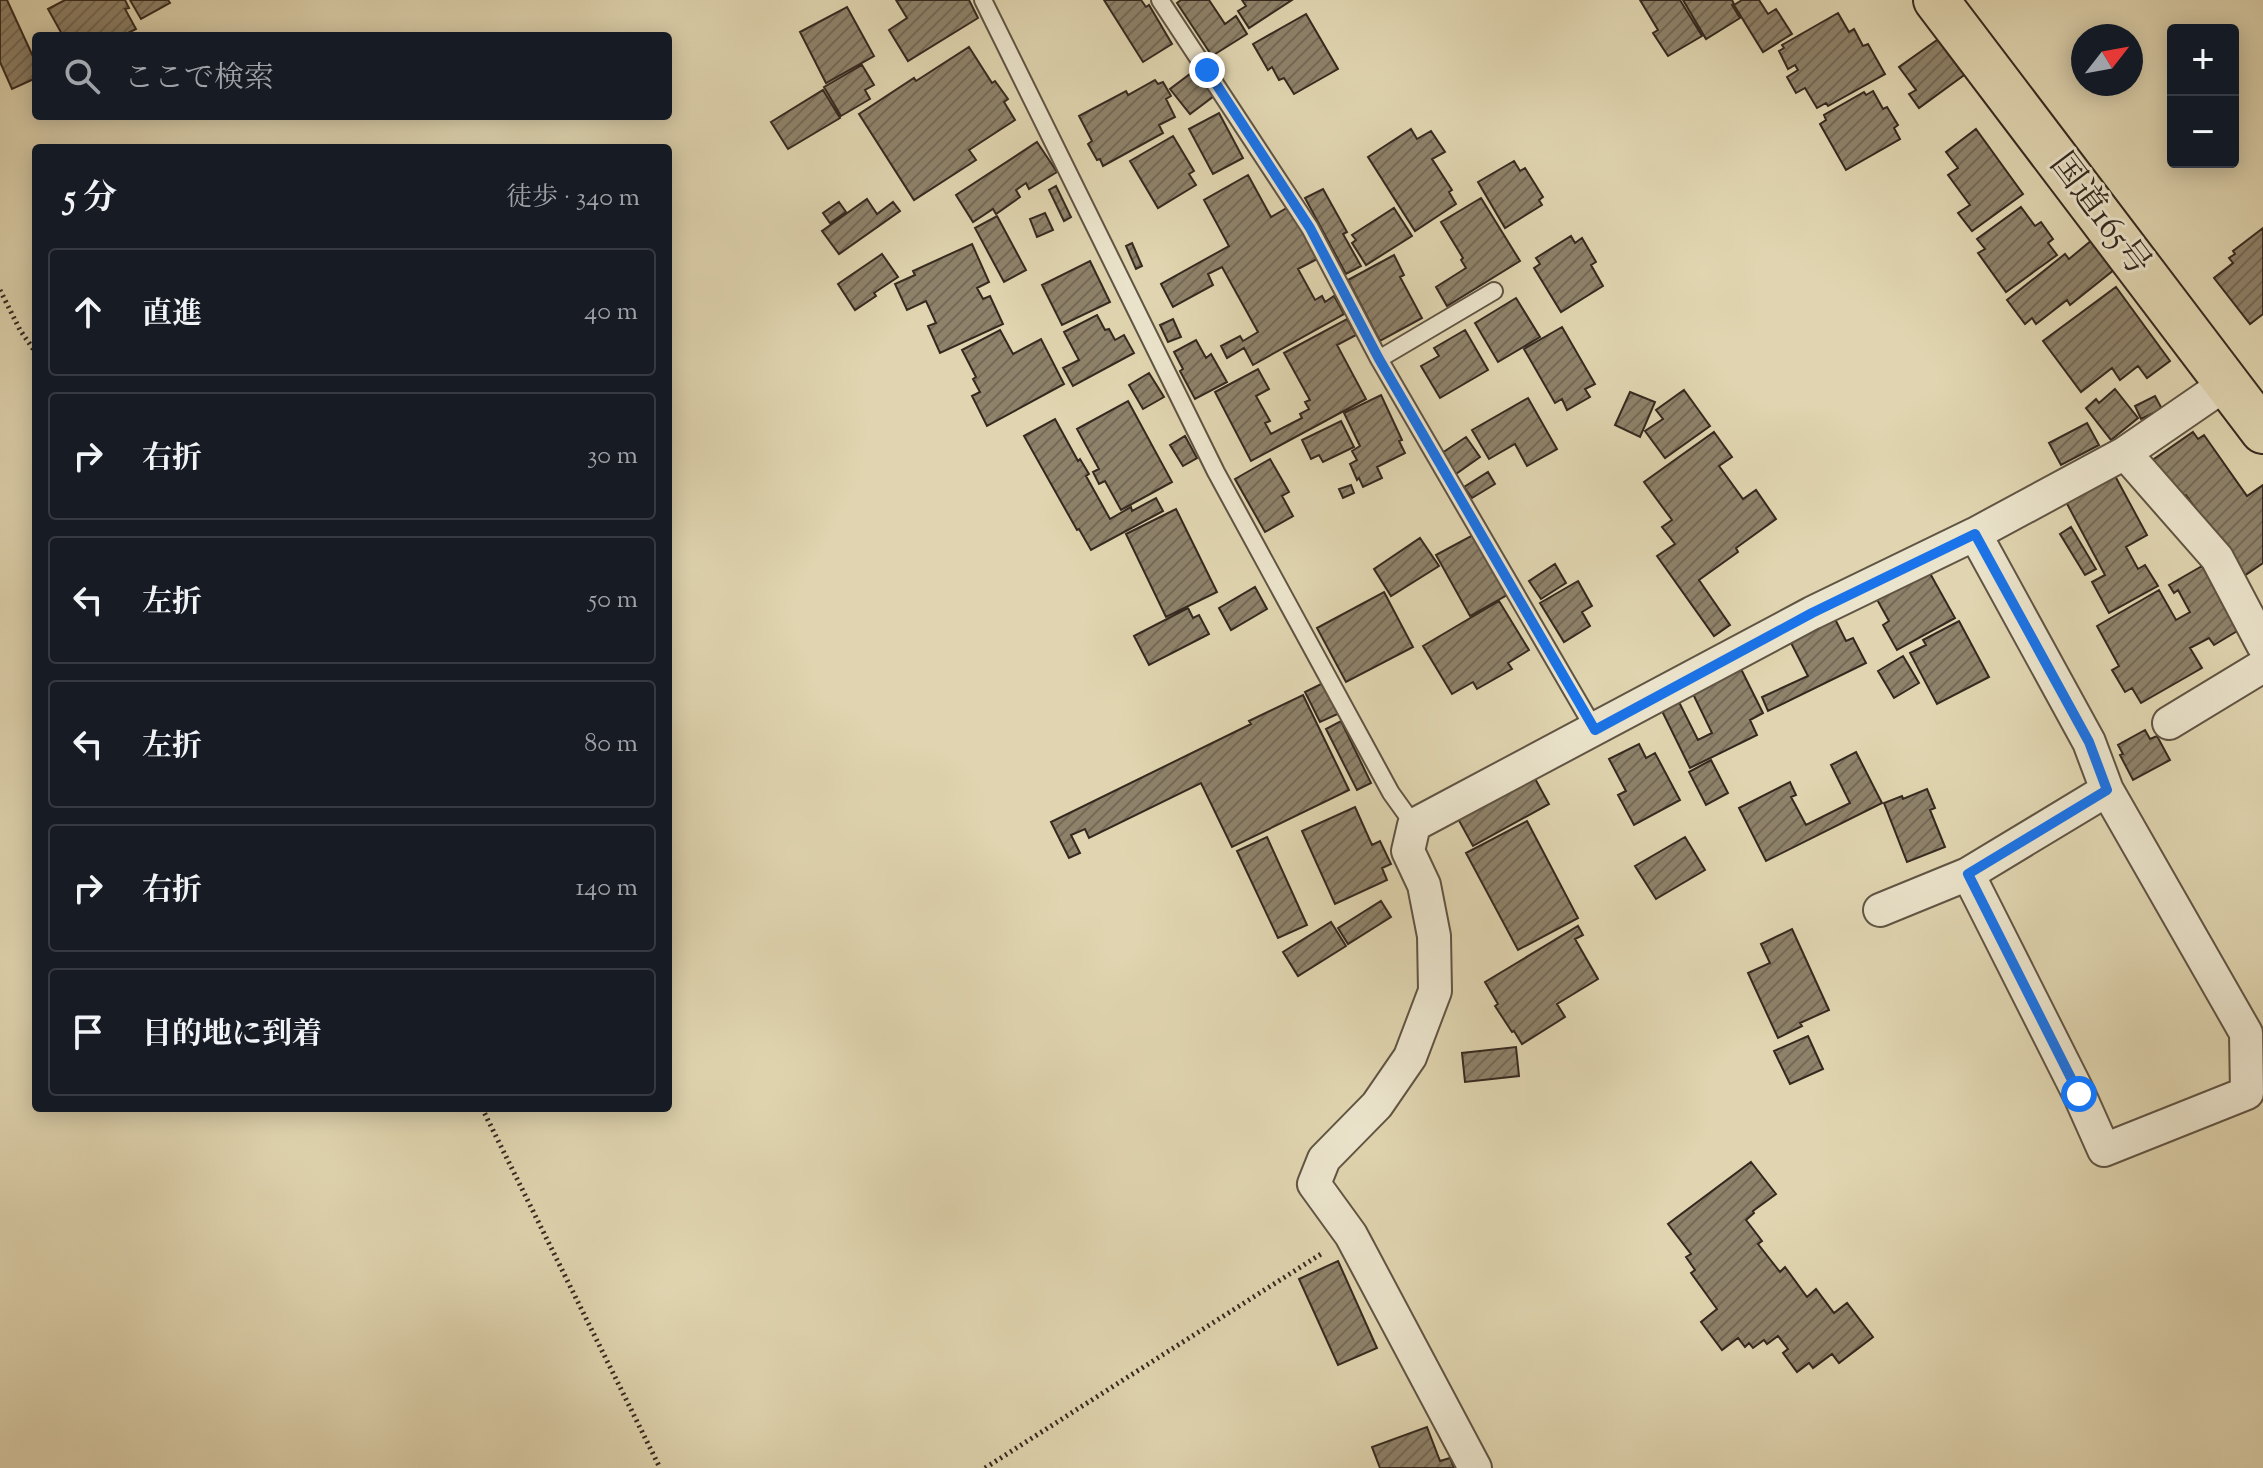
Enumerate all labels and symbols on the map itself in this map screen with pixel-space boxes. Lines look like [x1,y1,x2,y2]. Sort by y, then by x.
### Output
north arrow [2071,24,2143,96]
route end [1189,52,1225,88]
street label: 国道165号 [2037,144,2161,286]
route start [2061,1076,2097,1112]

